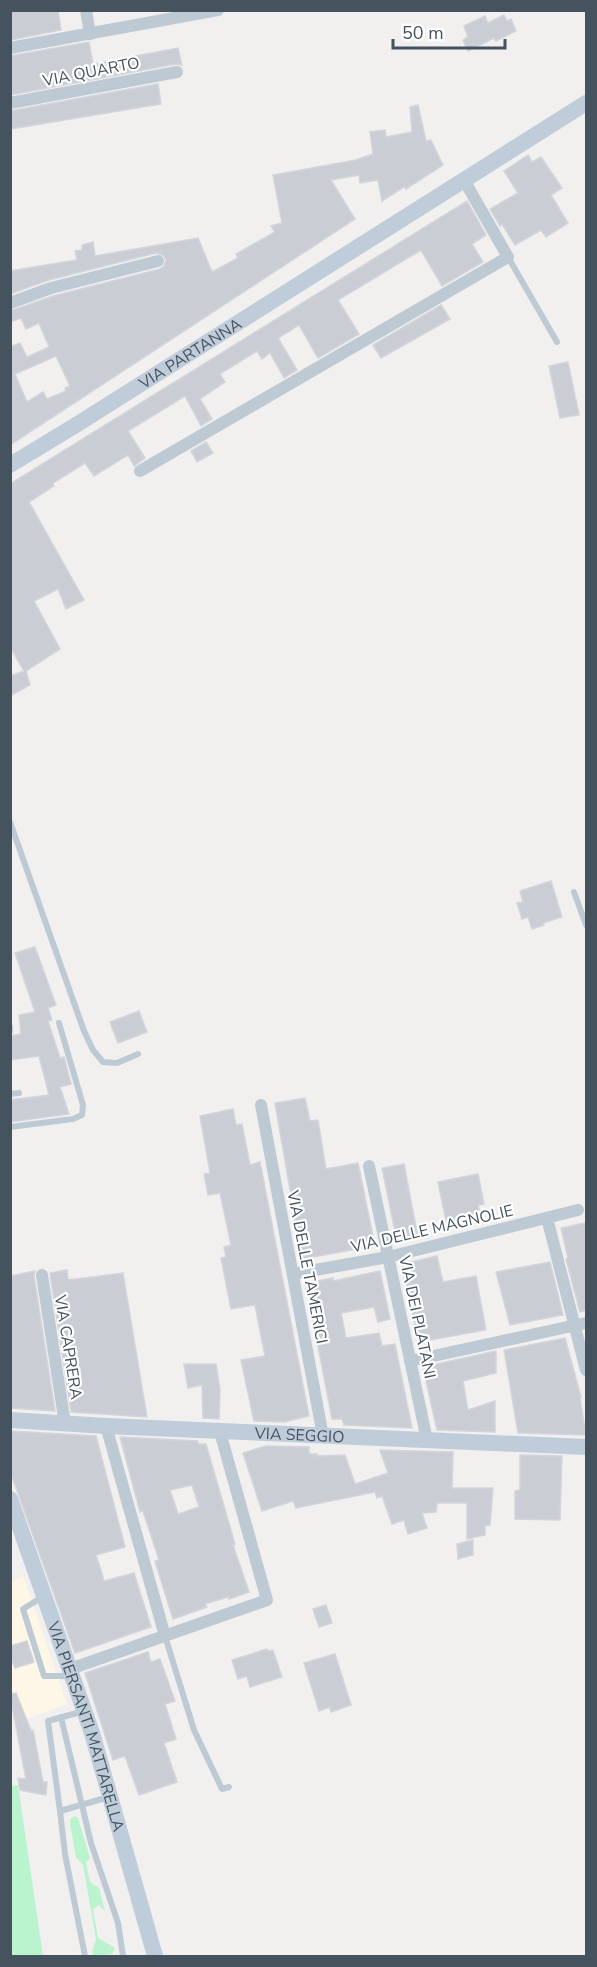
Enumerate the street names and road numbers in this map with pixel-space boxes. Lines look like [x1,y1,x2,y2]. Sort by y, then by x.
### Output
street label: VIA QUARTO [40,52,141,92]
street label: VIA PARTANNA [134,313,246,395]
street label: VIA DELLE TAMERICI [281,1188,333,1346]
street label: VIA DELLE MAGNOLIE [348,1200,516,1259]
street label: VIA DEI PLATANI [393,1253,441,1381]
street label: VIA CAPRERA [49,1292,87,1401]
street label: VIA SEGGIO [253,1422,345,1448]
street label: VIA PIERSANTI MATTARELLA [41,1618,129,1834]

